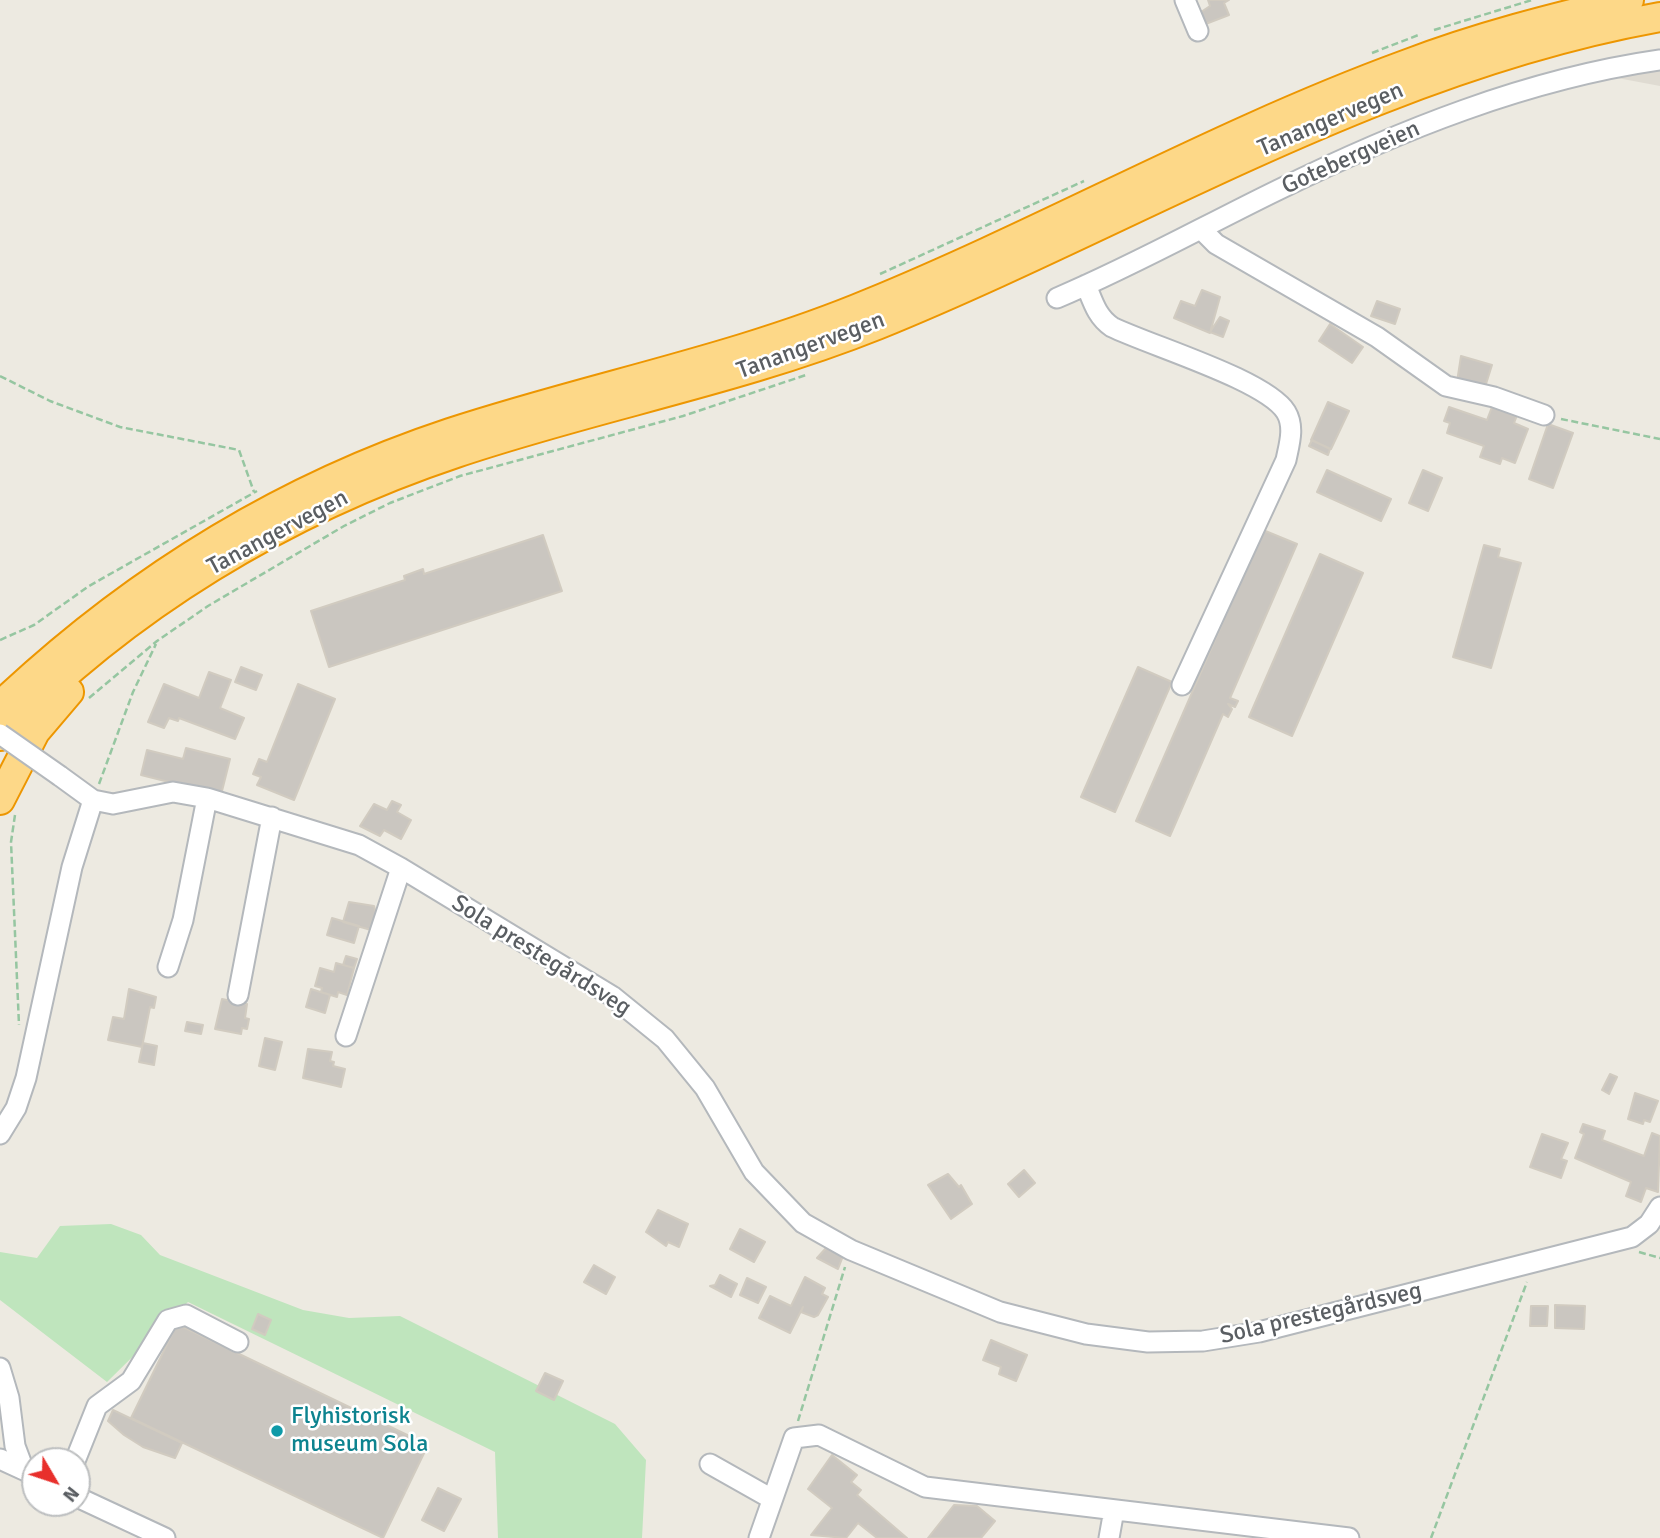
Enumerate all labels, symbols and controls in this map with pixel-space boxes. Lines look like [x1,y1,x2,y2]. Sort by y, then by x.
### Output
street label: Tanangervegen [1254,76,1408,164]
street label: Gotebergveien [1278,115,1424,201]
street label: Tanangervegen [733,306,889,386]
street label: Tanangervegen [203,484,353,582]
street label: Sola prestegårdsveg [446,889,636,1023]
street label: Sola prestegårdsveg [1217,1277,1425,1351]
place label: Flyhistorisk museum Sola [291,1403,428,1459]
marker: Flyhistorisk museum Sola [269,1423,285,1439]
north arrow [21,1447,91,1517]
text: N [57,1481,84,1507]

